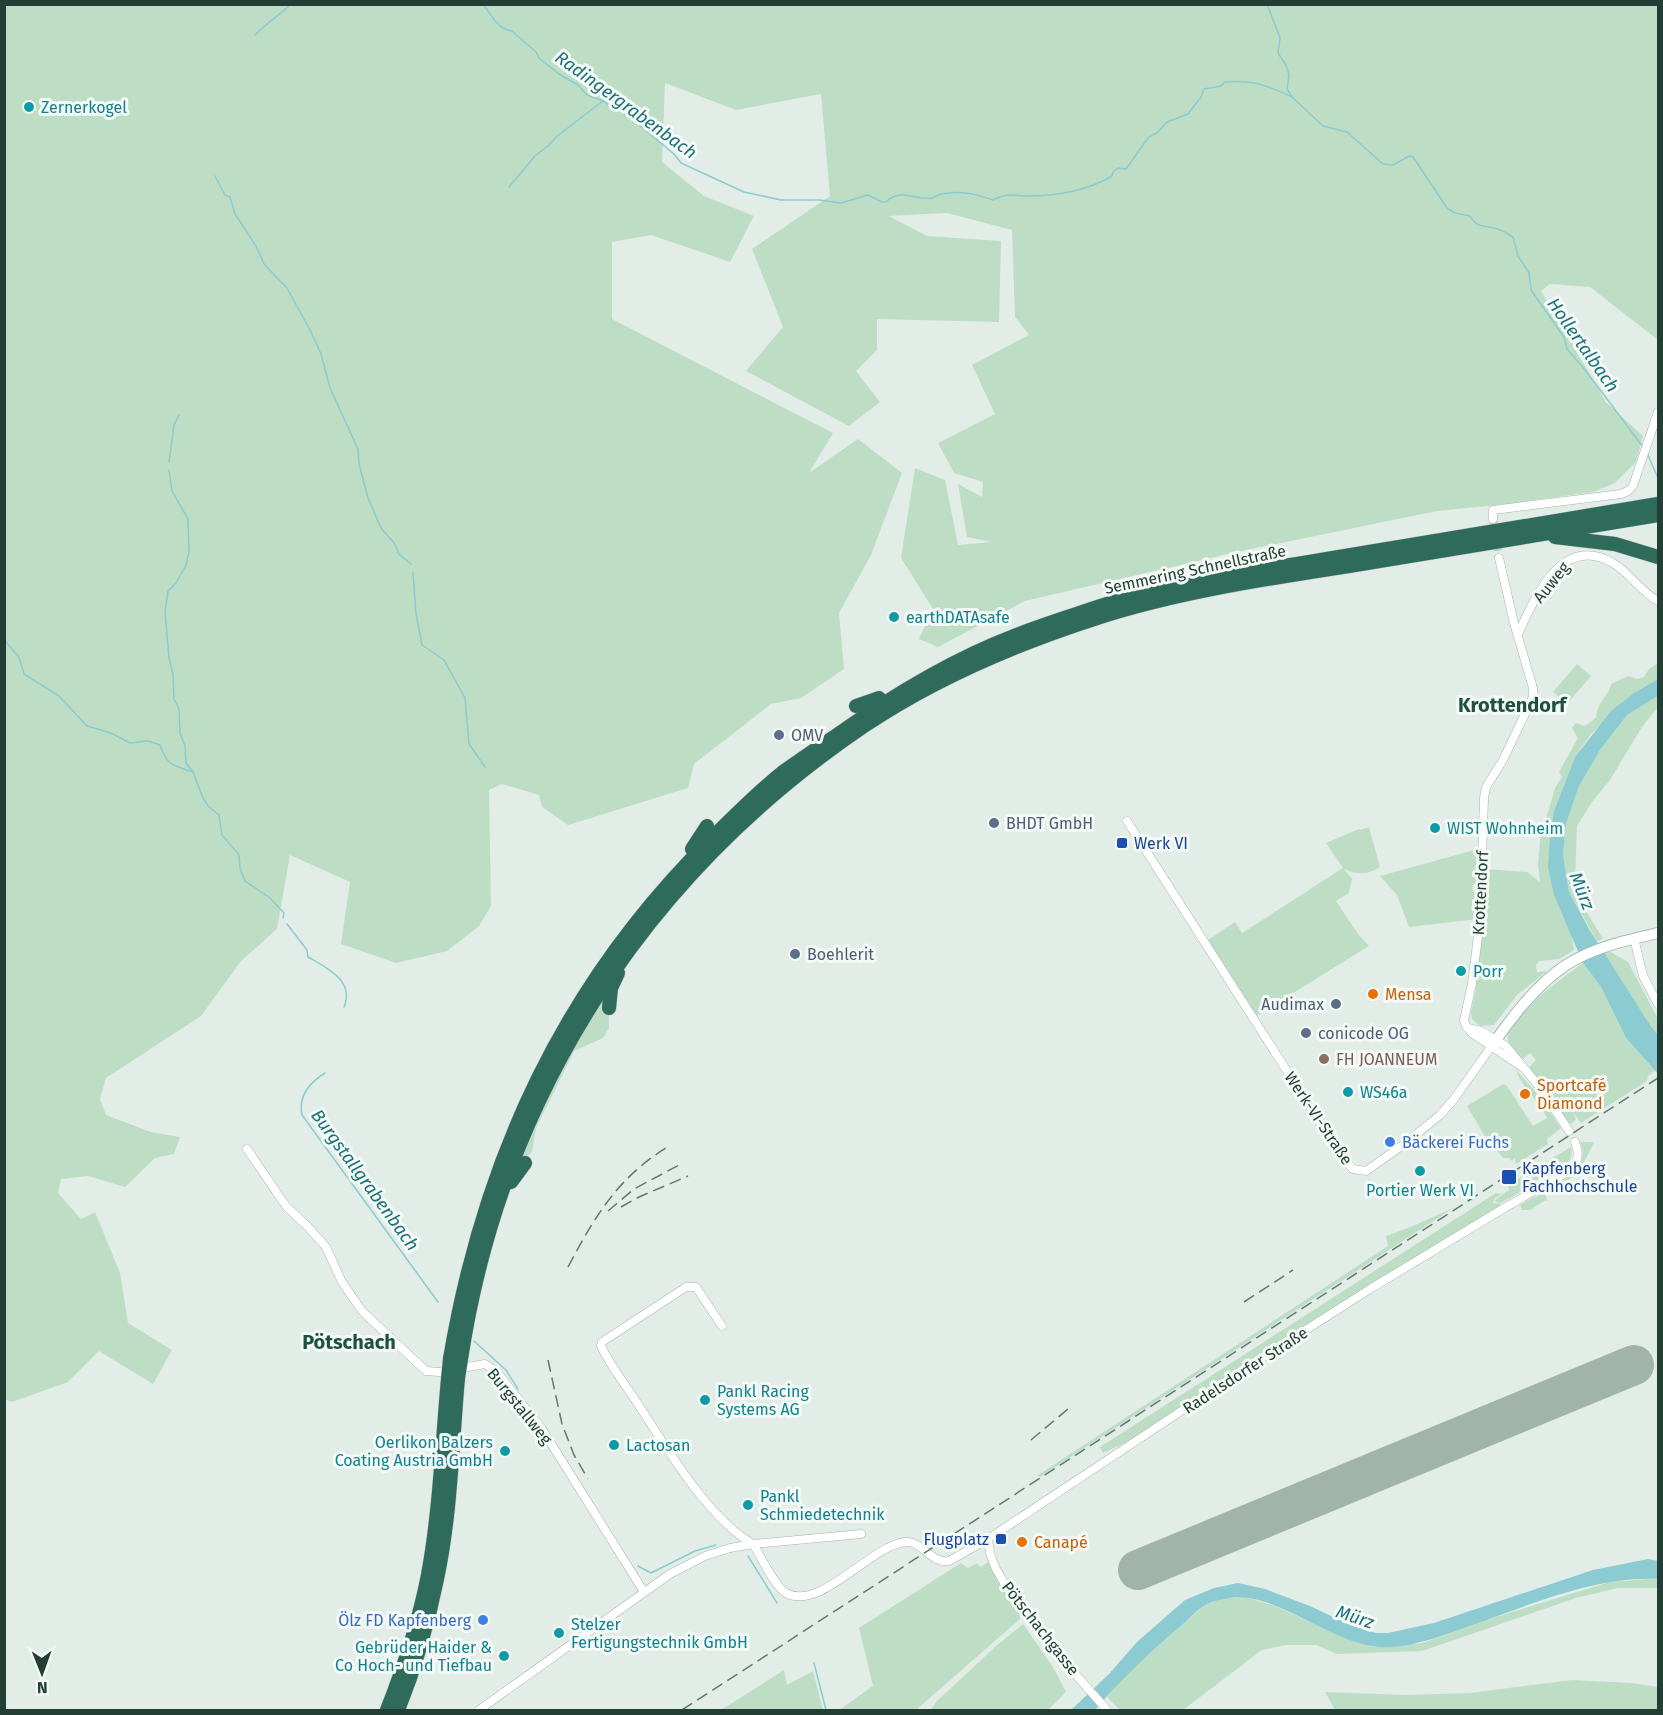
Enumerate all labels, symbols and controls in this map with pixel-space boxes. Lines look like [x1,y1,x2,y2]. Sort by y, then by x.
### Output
water label: Radingergrabenbach [551,46,701,164]
place label: Zernerkogel [41,98,127,117]
marker: Zernerkogel [22,100,36,114]
water label: Hollertalbach [1542,294,1624,396]
street label: Semmering Schnellstraße [1103,541,1288,598]
street label: Auweg [1529,558,1574,607]
place label: earthDATAsafe [906,608,1010,627]
marker: earthDATAsafe [887,610,901,624]
district label: Krottendorf [1458,693,1568,717]
place label: OMV [791,726,823,745]
marker: OMV [772,728,786,742]
place label: BHDT GmbH [1006,814,1093,833]
marker: BHDT GmbH [987,816,1001,830]
place label: WIST Wohnheim [1447,819,1563,838]
marker: WIST Wohnheim [1428,821,1442,835]
place label: Werk VI [1134,834,1188,853]
marker: Werk VI [1115,836,1129,850]
street label: Krottendorf [1469,849,1492,936]
water label: Mürz [1565,869,1600,913]
place label: Boehlerit [807,945,874,964]
marker: Boehlerit [788,947,802,961]
place label: Porr [1473,962,1504,981]
marker: Porr [1454,964,1468,978]
place label: Mensa [1385,985,1432,1004]
marker: Mensa [1366,987,1380,1001]
place label: Audimax [1261,995,1324,1014]
marker: Audimax [1329,997,1343,1011]
place label: conicode OG [1318,1024,1409,1043]
marker: conicode OG [1299,1026,1313,1040]
place label: FH JOANNEUM [1336,1050,1437,1069]
marker: FH JOANNEUM [1317,1052,1331,1066]
street label: Werk-VI-Straße [1280,1068,1357,1168]
place label: Sportcafé Diamond [1537,1076,1606,1113]
place label: WS46a [1360,1083,1408,1102]
marker: WS46a [1341,1085,1355,1099]
marker: Sportcafé Diamond [1518,1087,1532,1101]
water label: Burgstallgrabenbach [306,1105,424,1255]
place label: Bäckerei Fuchs [1402,1133,1509,1152]
marker: Bäckerei Fuchs [1383,1135,1397,1149]
place label: Kapfenberg Fachhochschule [1522,1159,1638,1196]
marker: Portier Werk VI [1413,1164,1427,1178]
marker: Kapfenberg Fachhochschule [1500,1168,1518,1186]
place label: Portier Werk VI [1366,1181,1474,1200]
street label: Radelsdorfer Straße [1179,1323,1311,1418]
district label: Pötschach [302,1330,396,1354]
street label: Burgstallweg [483,1364,557,1449]
place label: Pankl Racing Systems AG [717,1382,809,1419]
marker: Pankl Racing Systems AG [698,1393,712,1407]
place label: Oerlikon Balzers Coating Austria GmbH [335,1433,493,1470]
place label: Lactosan [626,1436,690,1455]
marker: Lactosan [607,1438,621,1452]
marker: Oerlikon Balzers Coating Austria GmbH [498,1444,512,1458]
place label: Pankl Schmiedetechnik [760,1487,885,1524]
marker: Pankl Schmiedetechnik [741,1498,755,1512]
place label: Flugplatz [923,1530,989,1549]
marker: Flugplatz [994,1532,1008,1546]
place label: Canapé [1034,1533,1088,1552]
marker: Canapé [1015,1535,1029,1549]
street label: Pötschachgasse [998,1577,1083,1679]
water label: Mürz [1333,1600,1377,1634]
place label: Ölz FD Kapfenberg [338,1611,472,1630]
marker: Ölz FD Kapfenberg [476,1613,490,1627]
place label: Stelzer Fertigungstechnik GmbH [571,1615,748,1652]
marker: Stelzer Fertigungstechnik GmbH [552,1626,566,1640]
place label: Gebrüder Haider & Co Hoch- und Tiefbau [335,1638,492,1675]
north arrow [12,1643,72,1703]
marker: Gebrüder Haider & Co Hoch- und Tiefbau [497,1649,511,1663]
text: N [37,1678,48,1697]

